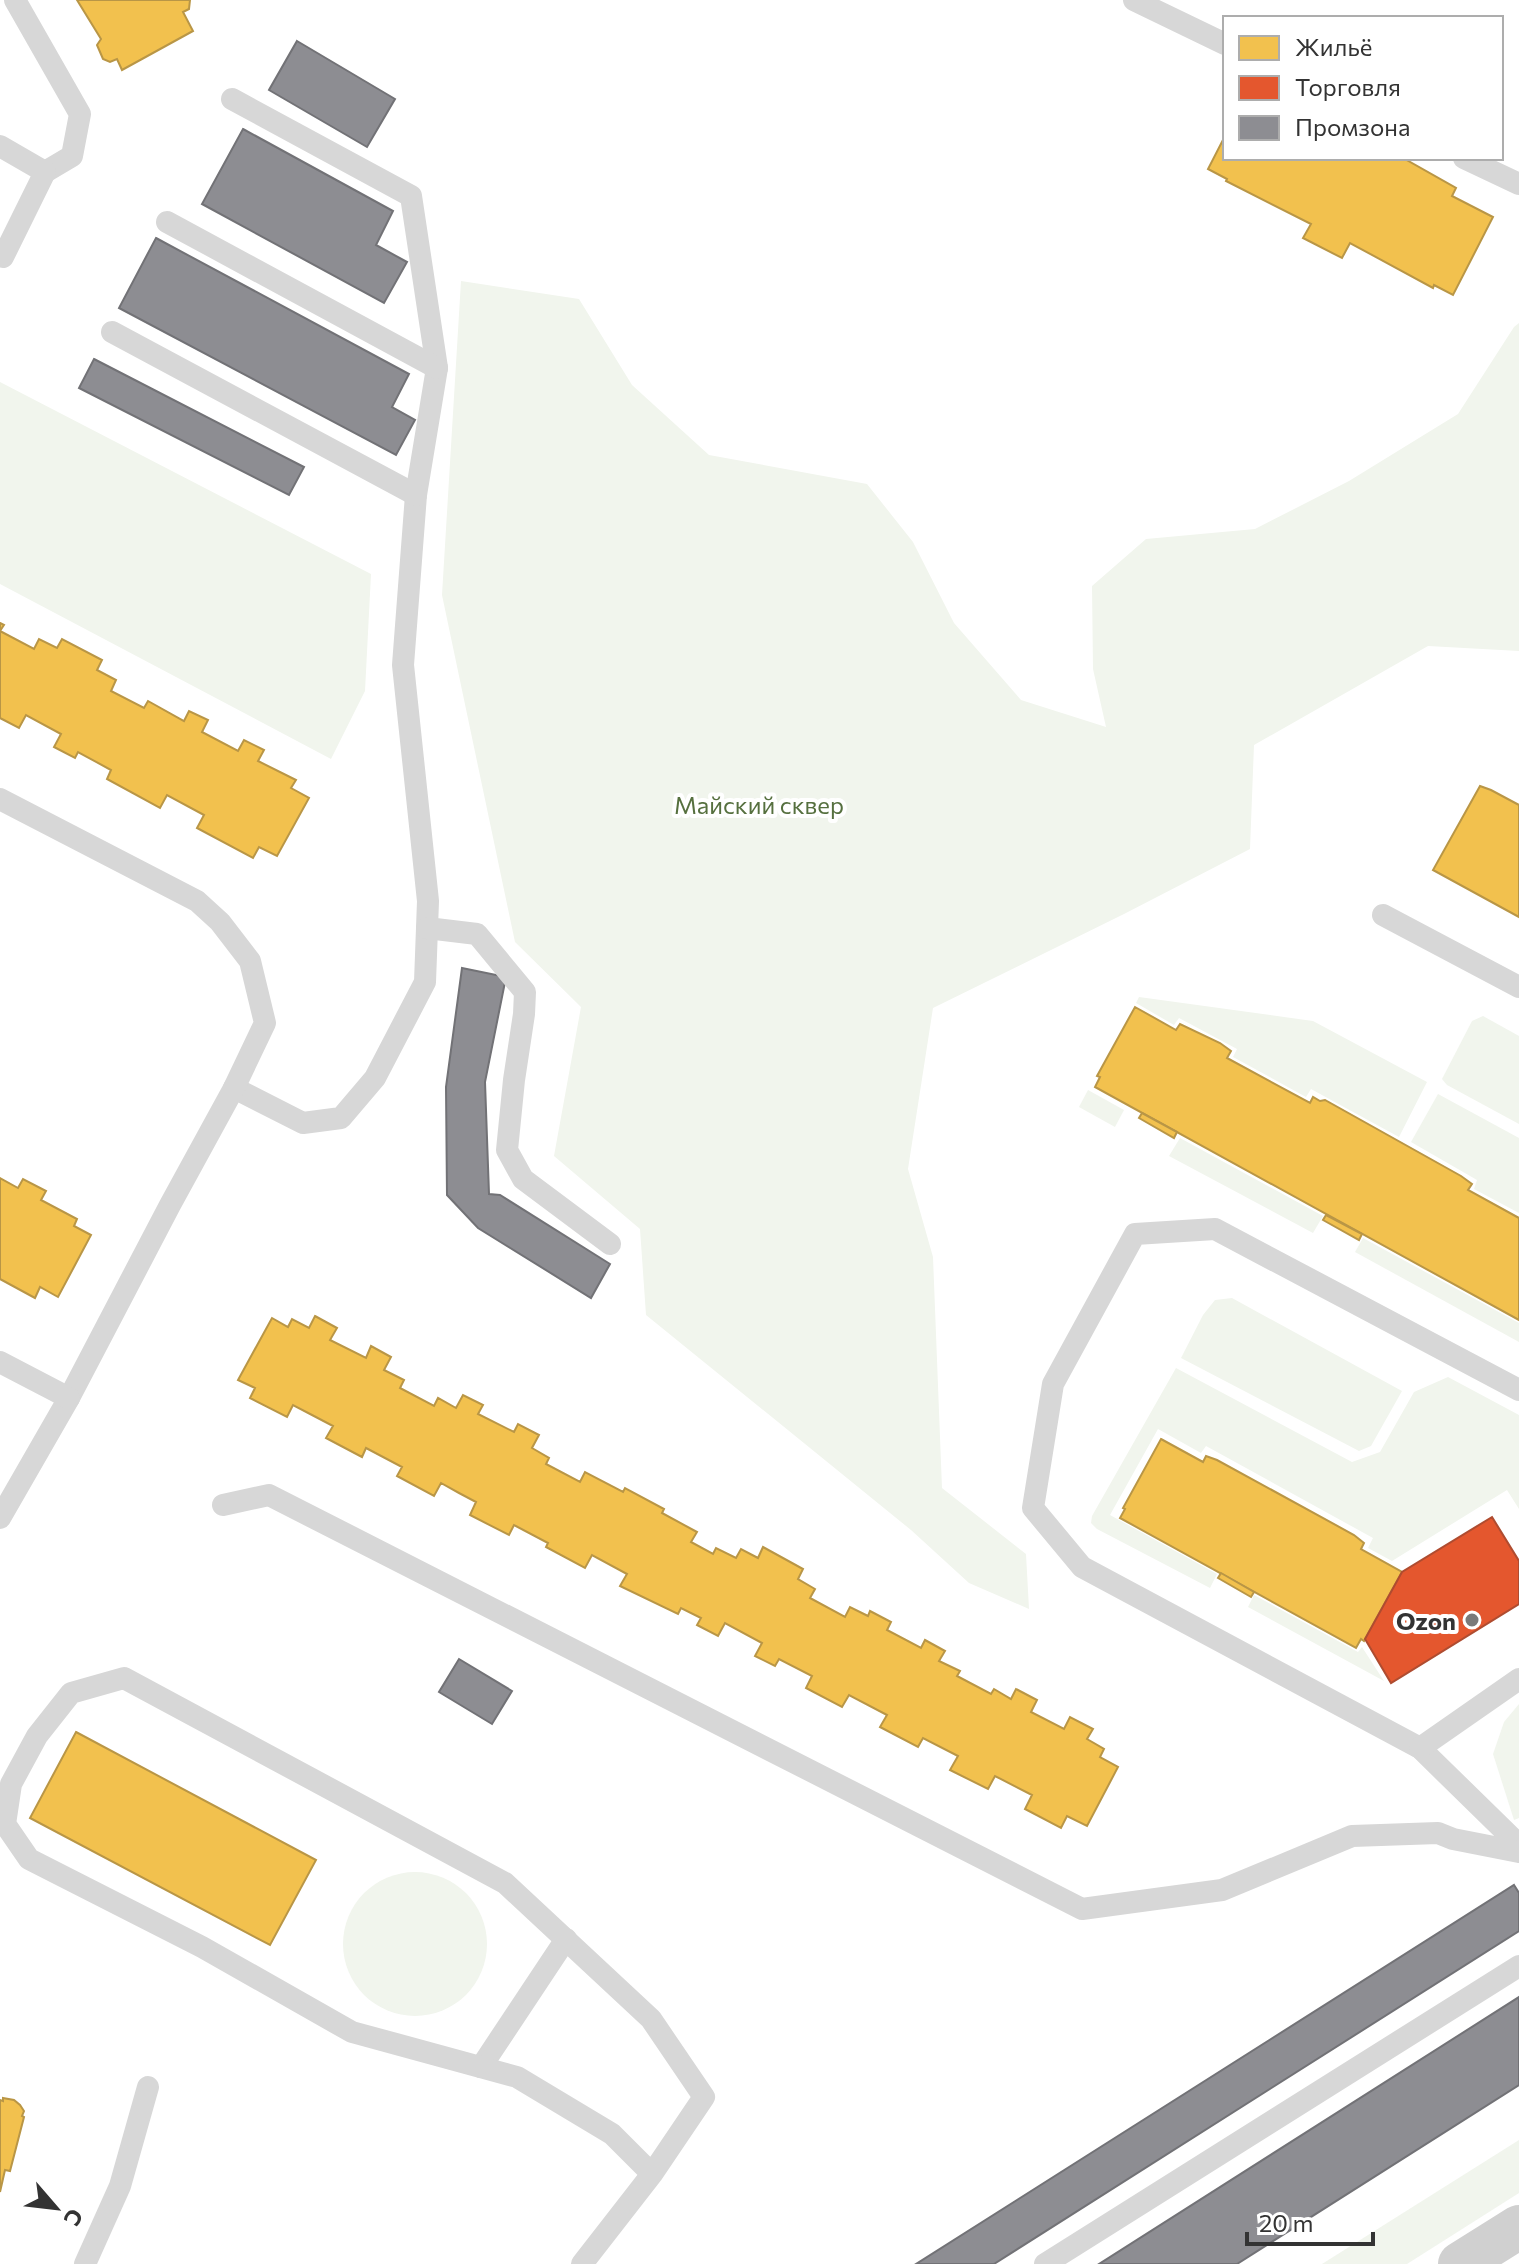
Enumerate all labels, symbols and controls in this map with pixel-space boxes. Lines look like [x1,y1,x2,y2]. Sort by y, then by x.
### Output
legend [1223,16,1503,160]
text: Жильё [1295,32,1372,61]
text: Торговля [1295,72,1401,101]
text: Промзона [1295,112,1410,141]
park label: Майский сквер [674,790,844,819]
place label: Ozon [1396,1606,1456,1635]
marker: Ozon [1463,1611,1481,1629]
north arrow [16,2168,96,2248]
scale bar [1247,2196,1373,2246]
text: С [59,2205,90,2231]
text: 20 m [1259,2208,1313,2237]

